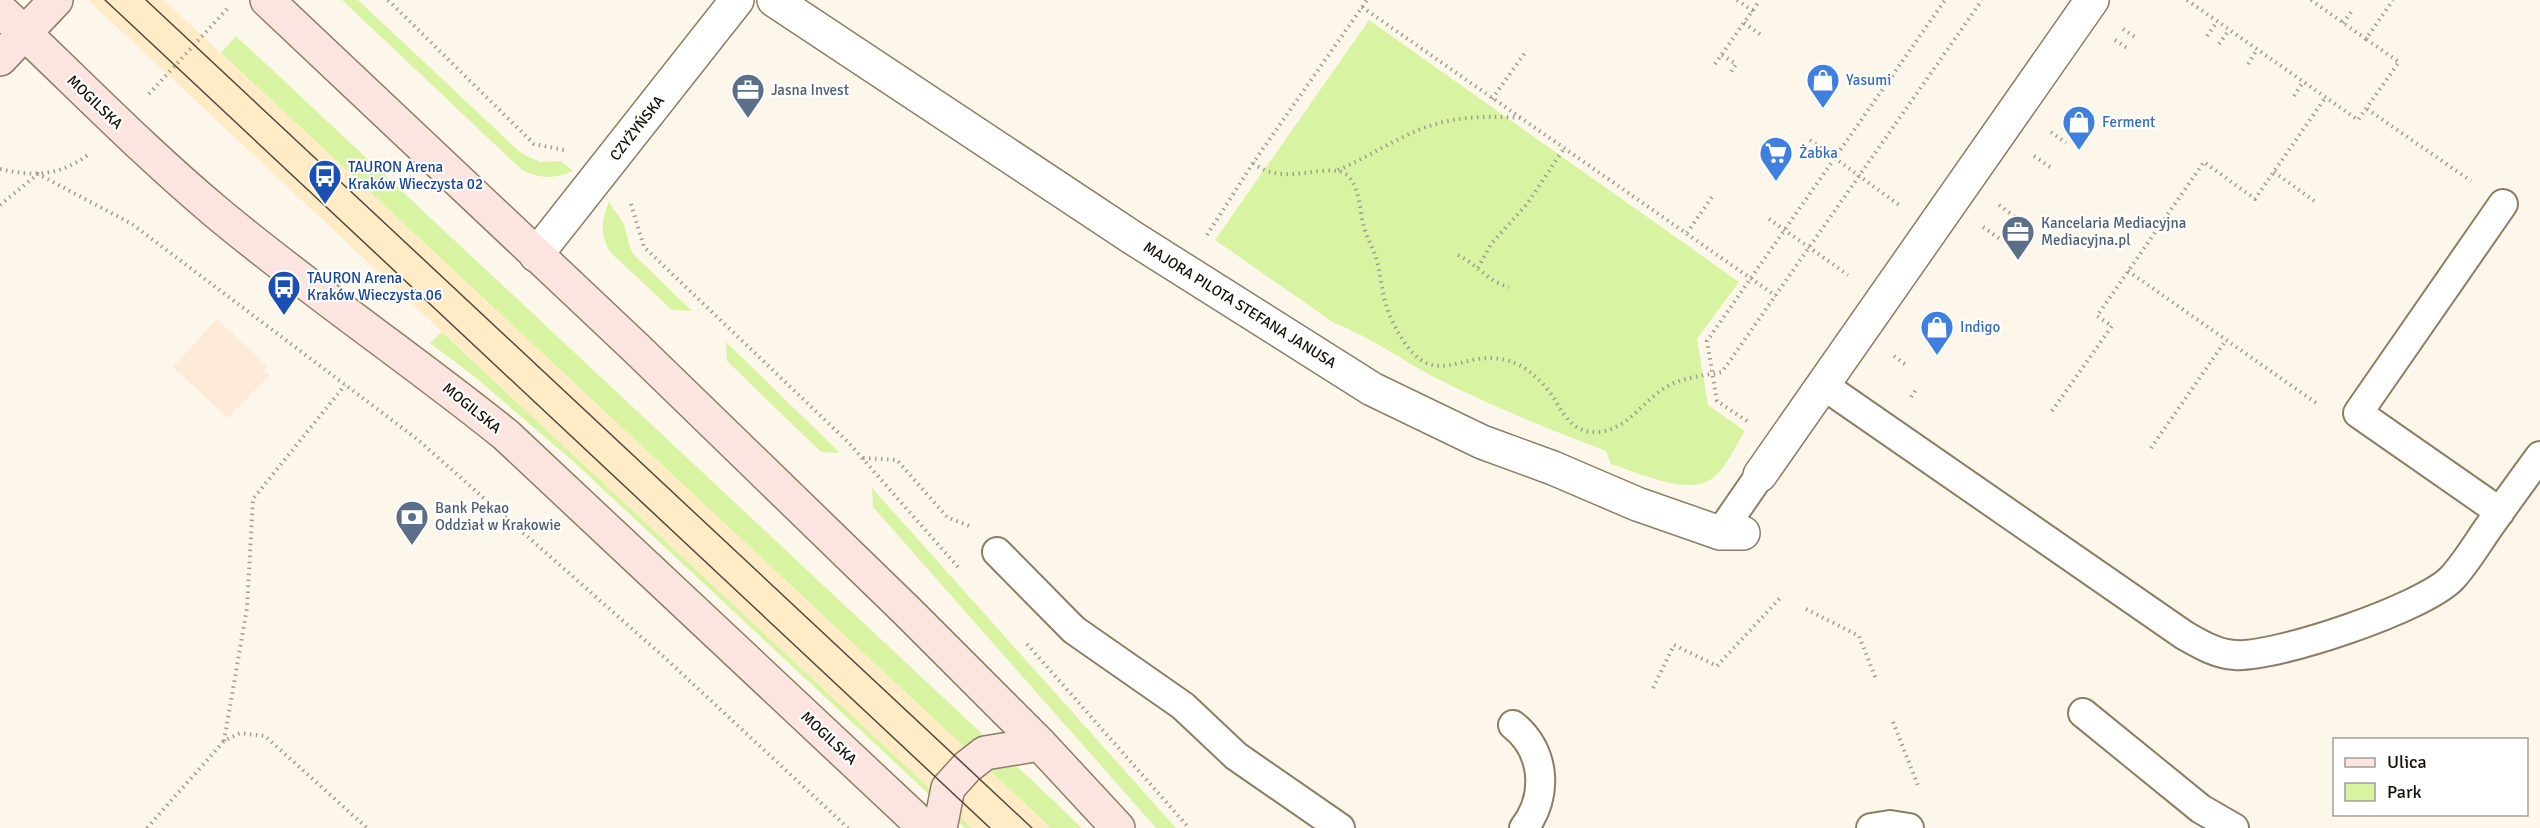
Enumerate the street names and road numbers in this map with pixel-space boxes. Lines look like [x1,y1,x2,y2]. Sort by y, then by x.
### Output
street label: MOGILSKA [64,71,126,133]
street label: CZYŻYŃSKA [605,91,668,164]
street label: MAJORA PILOTA STEFANA JANUSA [1140,238,1340,372]
street label: MOGILSKA [439,379,505,437]
street label: MOGILSKA [797,707,861,769]

